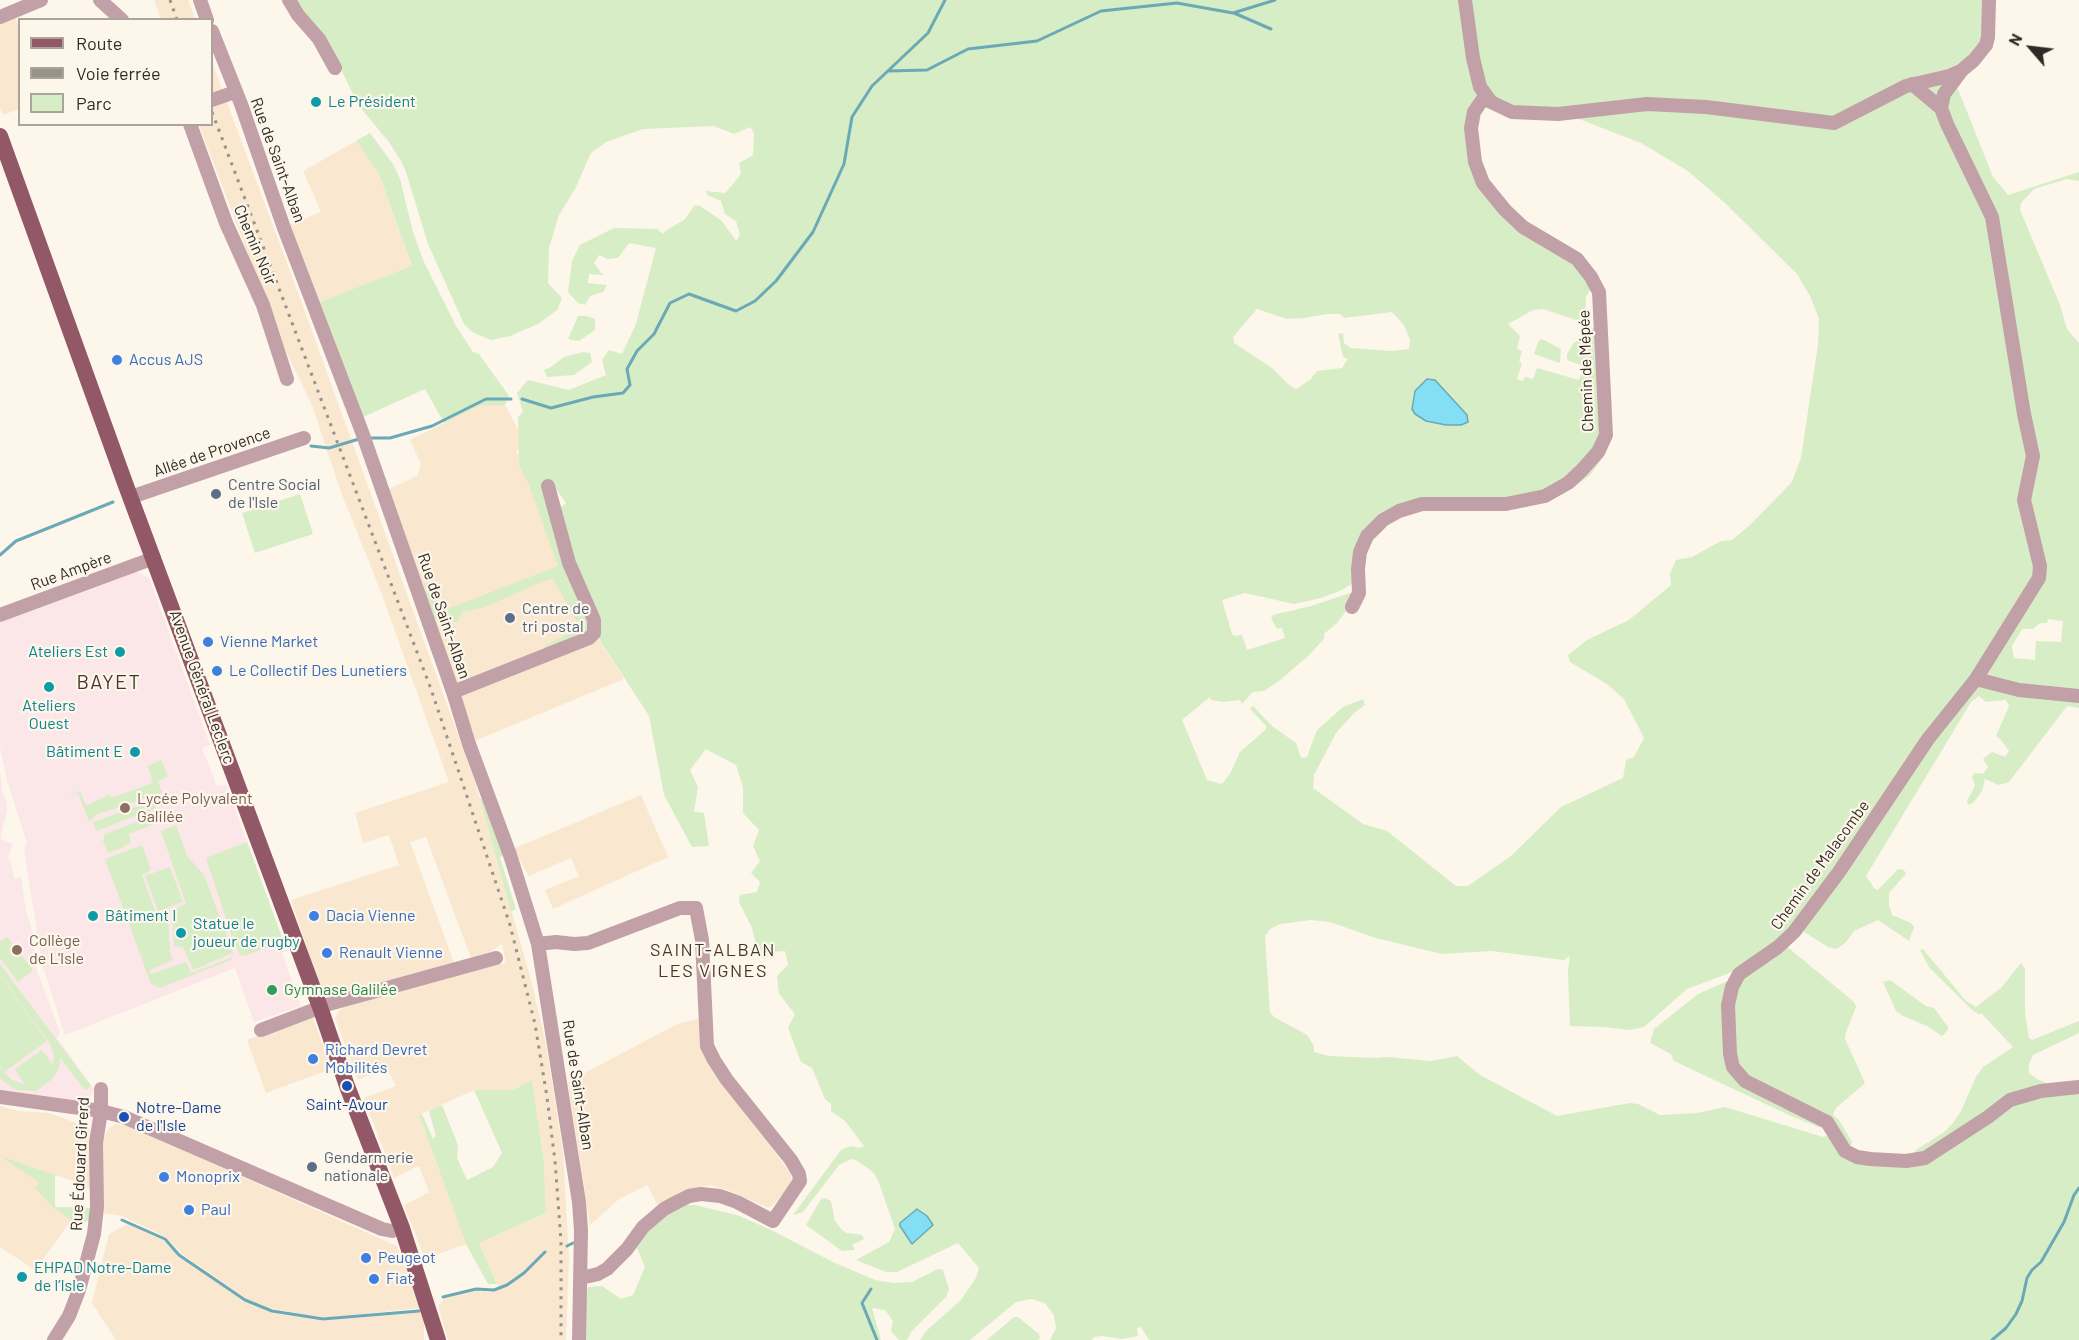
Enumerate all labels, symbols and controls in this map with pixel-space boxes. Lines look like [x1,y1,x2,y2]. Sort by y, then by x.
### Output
legend [18,18,213,126]
north arrow [2001,18,2061,78]
text: N [2004,30,2026,48]
text: Route [76,32,122,54]
text: Voie ferrée [76,62,161,84]
text: Parc [76,92,112,114]
place label: Le Président [328,92,416,112]
street label: Rue de Saint-Alban [246,95,310,225]
marker: Le Président [309,95,323,109]
street label: Chemin Noir [229,202,281,288]
street label: Chemin de Mépée [1574,310,1598,432]
place label: Accus AJS [129,350,203,370]
marker: Accus AJS [110,353,124,367]
street label: Allée de Provence [151,423,273,481]
place label: Centre Social de l'Isle [228,475,320,513]
marker: Centre Social de l'Isle [209,487,223,501]
street label: Rue Ampère [28,548,114,594]
street label: Rue de Saint-Alban [414,551,474,681]
place label: Centre de tri postal [522,599,589,637]
street label: Avenue Général Leclerc [165,607,239,767]
marker: Centre de tri postal [503,611,517,625]
place label: Vienne Market [220,632,318,652]
marker: Vienne Market [201,635,215,649]
place label: Ateliers Est [28,642,108,662]
marker: Ateliers Est [113,645,127,659]
place label: Le Collectif Des Lunetiers [229,661,407,681]
marker: Le Collectif Des Lunetiers [210,664,224,678]
district label: BAYET [77,670,141,694]
marker: Ateliers Ouest [42,680,56,694]
place label: Ateliers Ouest [22,696,76,734]
place label: Bâtiment E [46,742,123,762]
marker: Bâtiment E [128,745,142,759]
place label: Lycée Polyvalent Galilée [137,789,253,827]
street label: Chemin de Malacombe [1767,797,1873,933]
marker: Lycée Polyvalent Galilée [118,801,132,815]
place label: Bâtiment I [105,906,176,926]
place label: Dacia Vienne [326,906,415,926]
marker: Bâtiment I [86,909,100,923]
marker: Dacia Vienne [307,909,321,923]
place label: Statue le joueur de rugby [193,914,300,952]
marker: Statue le joueur de rugby [174,926,188,940]
place label: Collège de L'Isle [29,931,84,969]
district label: SAINT-ALBAN LES VIGNES [650,939,776,982]
marker: Collège de L'Isle [10,943,24,957]
place label: Renault Vienne [339,943,443,963]
marker: Renault Vienne [320,946,334,960]
place label: Gymnase Galilée [284,980,397,1000]
marker: Gymnase Galilée [265,983,279,997]
street label: Rue de Saint-Alban [558,1019,598,1151]
place label: Richard Devret Mobilités [325,1040,427,1078]
marker: Richard Devret Mobilités [306,1052,320,1066]
marker: Saint-Avour [340,1079,354,1093]
place label: Saint-Avour [306,1095,388,1115]
street label: Rue Édouard Girerd [67,1096,93,1232]
place label: Notre-Dame de l'Isle [136,1098,221,1136]
marker: Notre-Dame de l'Isle [117,1110,131,1124]
place label: Gendarmerie nationale [324,1148,414,1186]
marker: Gendarmerie nationale [305,1160,319,1174]
place label: Monoprix [176,1167,240,1187]
marker: Monoprix [157,1170,171,1184]
place label: Paul [201,1200,231,1220]
marker: Paul [182,1203,196,1217]
place label: Peugeot [378,1248,436,1268]
marker: Peugeot [359,1251,373,1265]
place label: EHPAD Notre-Dame de l’Isle [34,1258,172,1296]
place label: Fiat [386,1269,413,1289]
marker: EHPAD Notre-Dame de l’Isle [15,1270,29,1284]
marker: Fiat [367,1272,381,1286]

